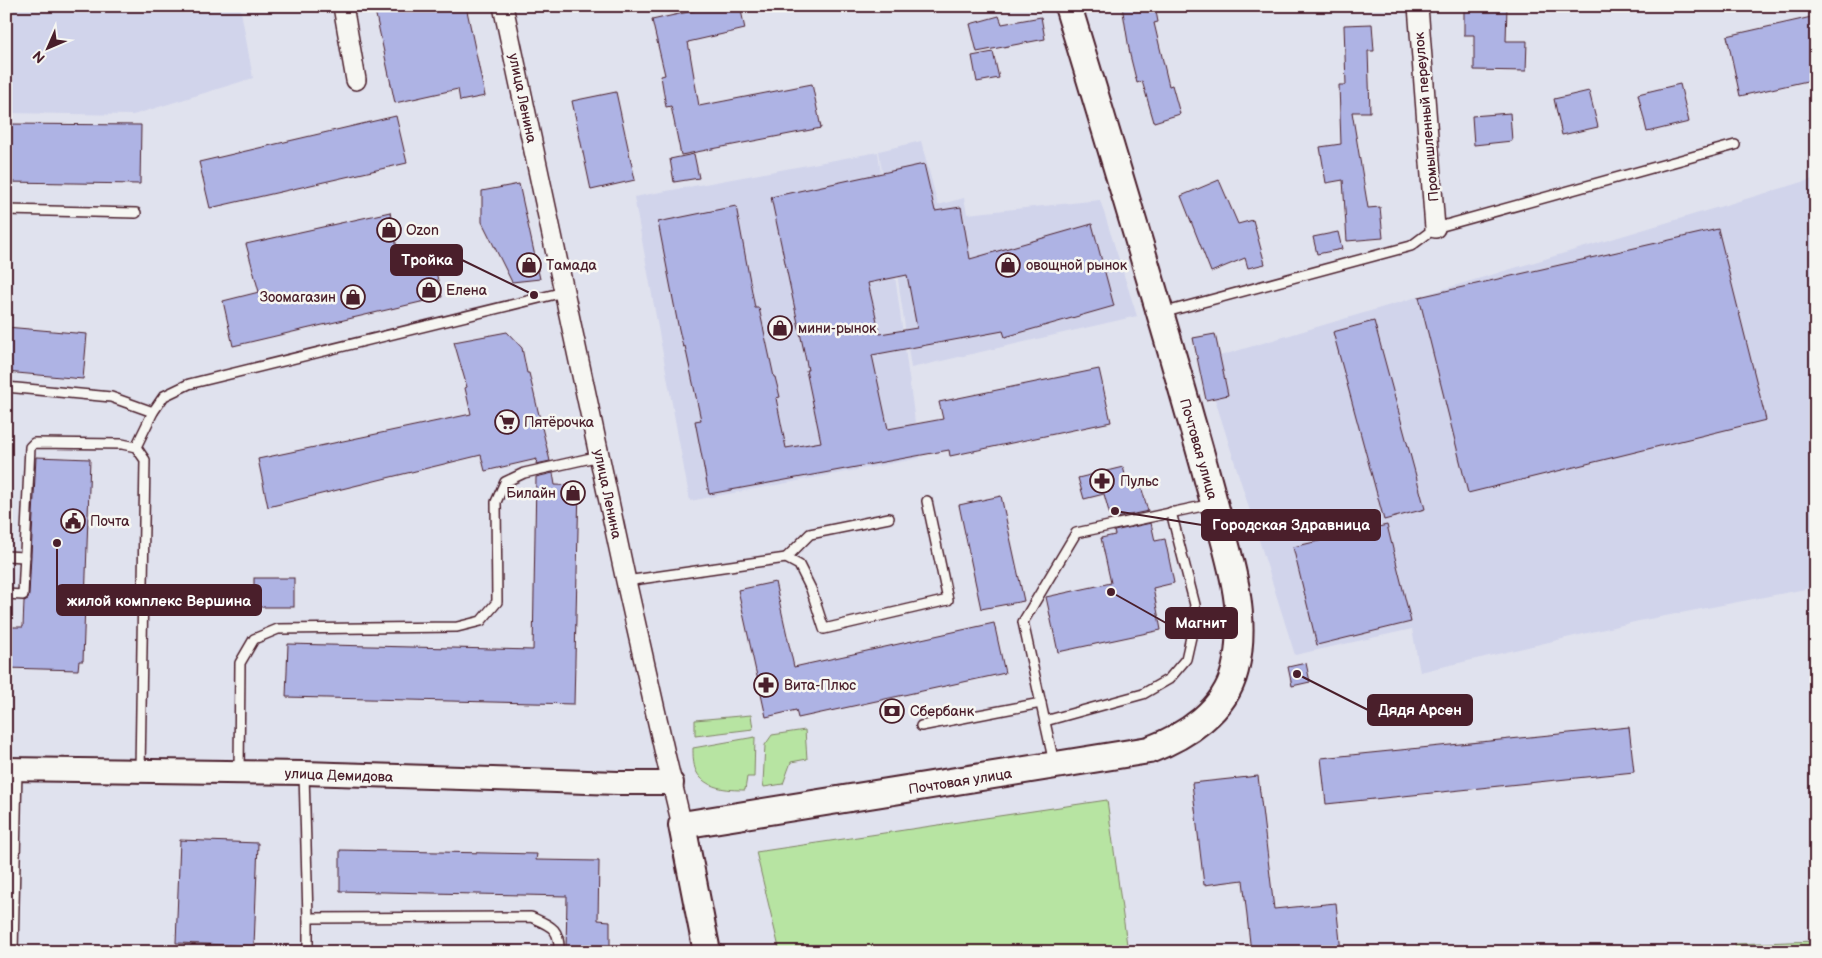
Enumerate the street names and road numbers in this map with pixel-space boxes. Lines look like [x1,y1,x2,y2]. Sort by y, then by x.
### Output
street label: Промышленный переулок [1411,31,1442,202]
street label: улица Ленина [505,52,540,145]
street label: Почтовая улица [1176,397,1221,502]
street label: улица Ленина [590,448,625,541]
street label: улица Демидова [284,765,394,786]
street label: Почтовая улица [907,765,1014,798]

